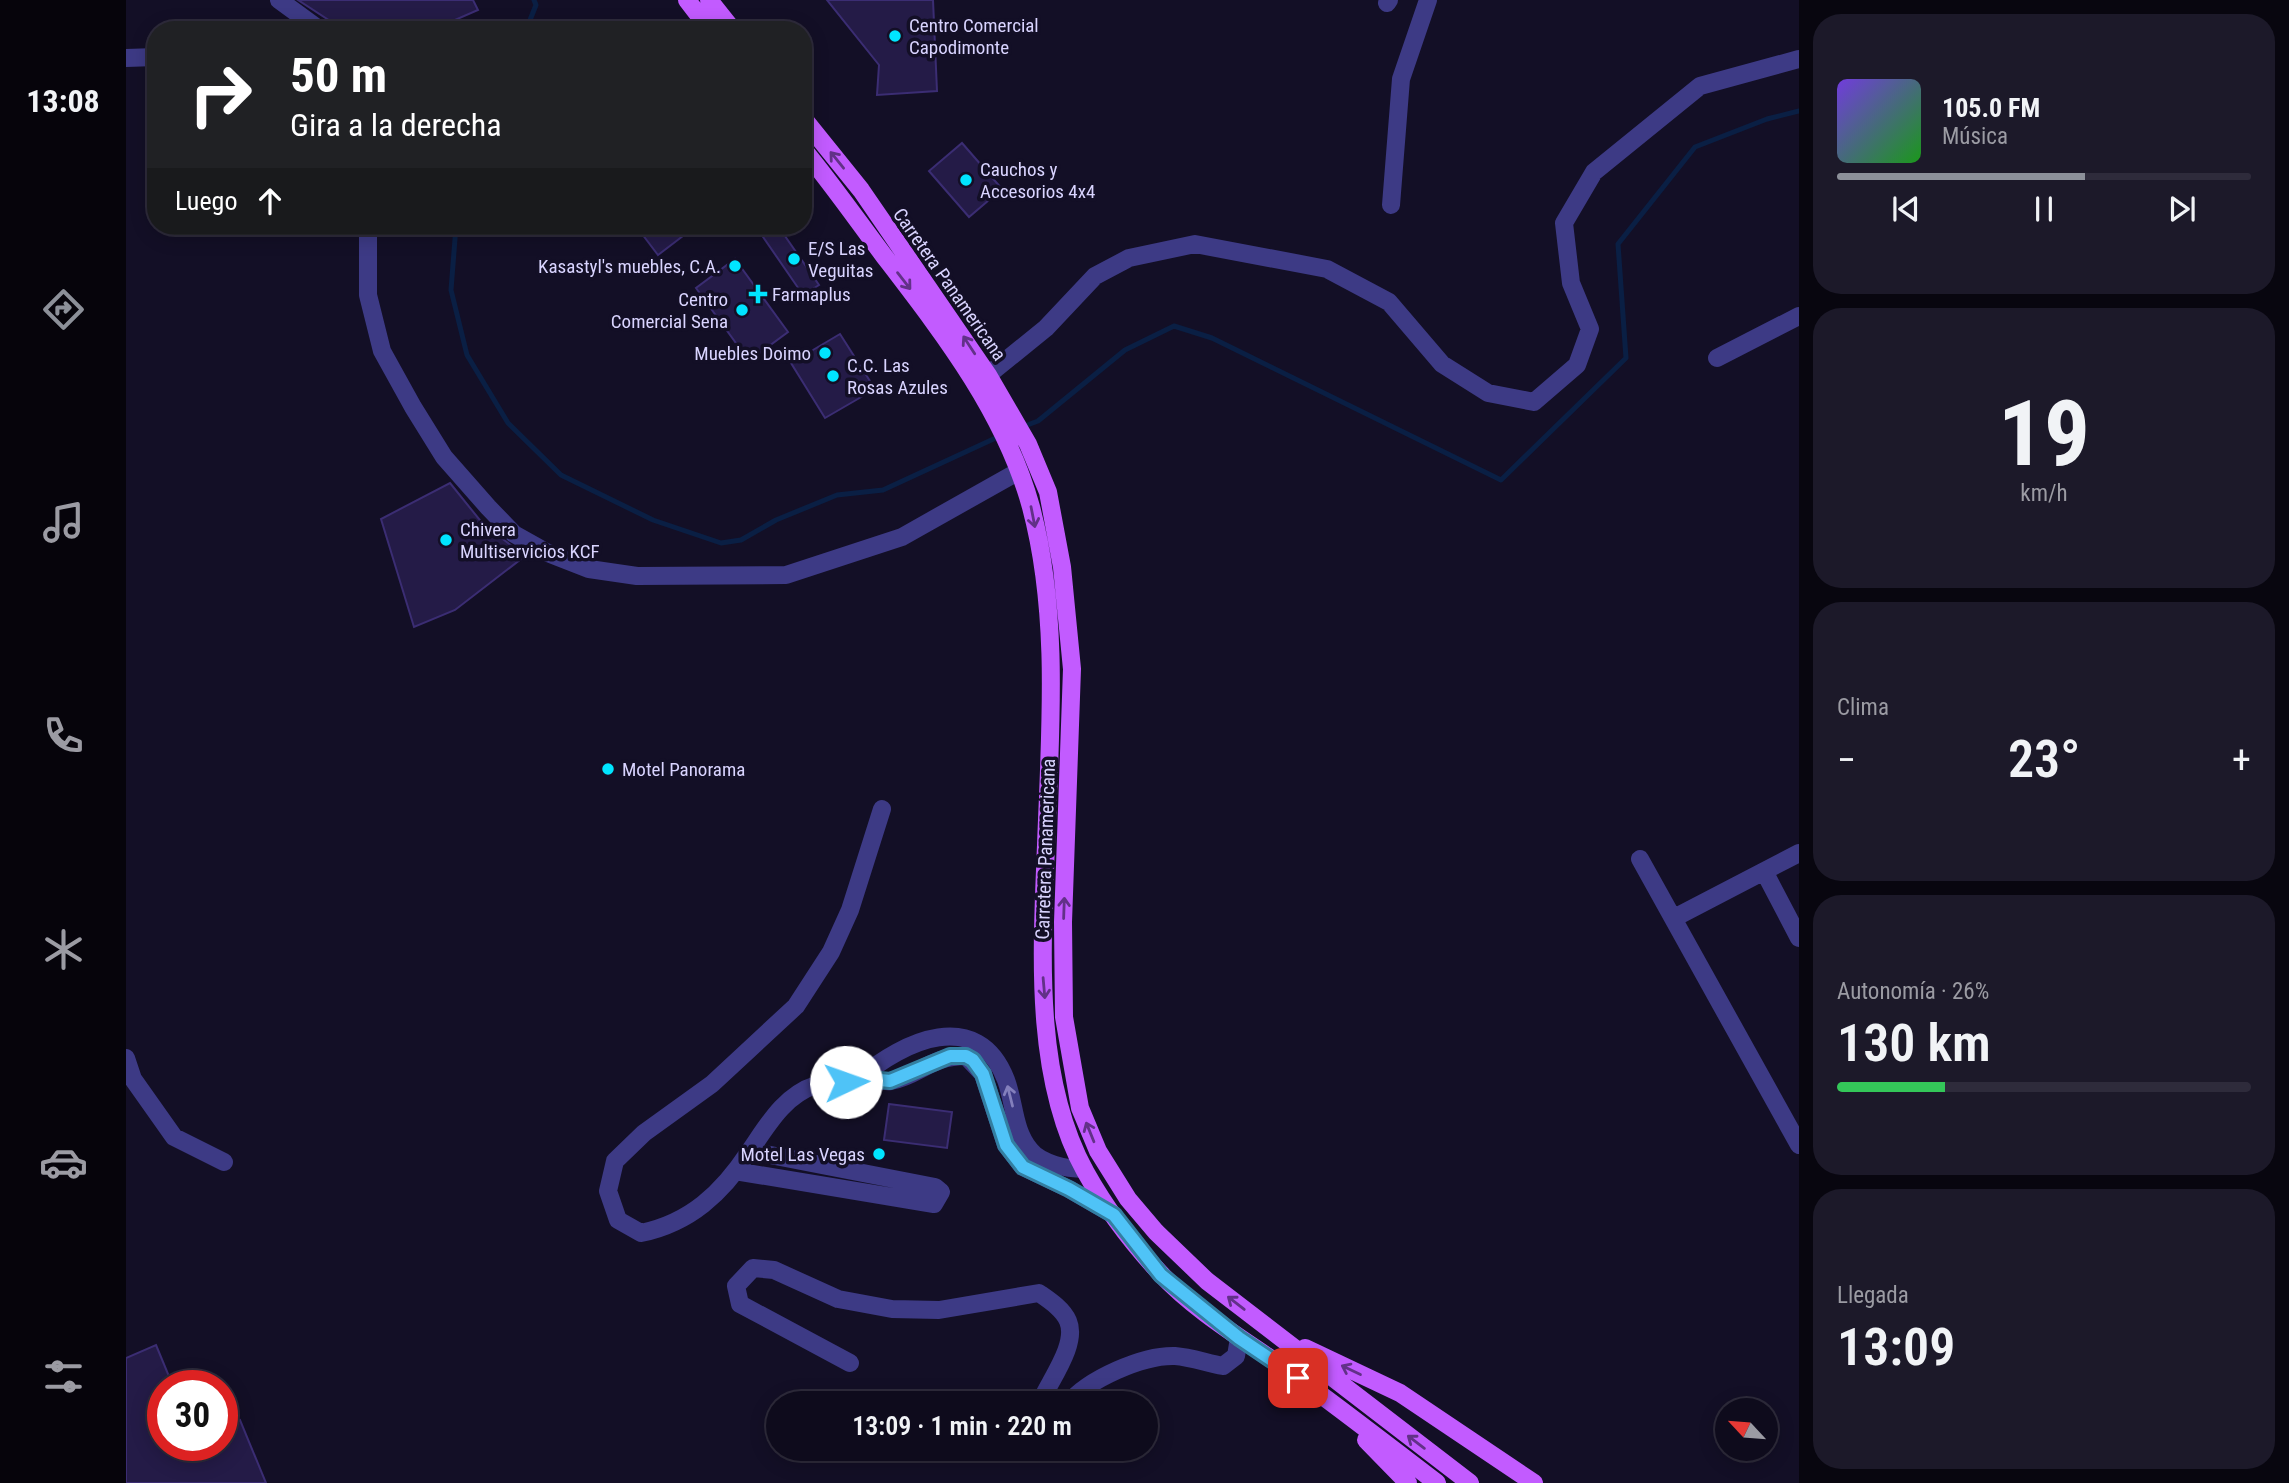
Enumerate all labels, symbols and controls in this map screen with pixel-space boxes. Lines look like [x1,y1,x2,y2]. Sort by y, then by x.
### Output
place label: Centro Comercial Capodimonte [909,14,1039,59]
marker: Centro Comercial Capodimonte [887,28,903,44]
text: 50 m [290,47,387,104]
icon: right [175,49,266,140]
text: 13:08 [26,82,100,120]
text: 105.0 FM [1942,93,2040,123]
text: Gira a la derecha [290,106,502,144]
text: Música [1942,123,2008,150]
one-way arrow [829,152,844,170]
place label: Cauchos y Accesorios 4x4 [980,158,1095,203]
marker: Cauchos y Accesorios 4x4 [958,172,974,188]
icon: ahead [251,182,289,220]
text: Luego [175,186,237,216]
icon: previous [1887,190,1925,228]
icon: pause [2025,190,2063,228]
icon: next [2163,190,2201,228]
street label: Carretera Panamericana [888,204,1011,365]
place label: E/S Las Veguitas [808,237,873,282]
marker: E/S Las Veguitas [786,251,802,267]
place label: Kasastyl's muebles, C.A. [538,255,721,278]
marker: Kasastyl's muebles, C.A. [727,258,743,274]
one-way arrow [896,272,911,290]
place label: Farmaplus [772,283,851,306]
icon: directions [39,285,88,334]
marker: Farmaplus [750,286,766,302]
place label: Centro Comercial Sena [611,288,728,333]
marker: Centro Comercial Sena [734,302,750,318]
one-way arrow [961,336,975,356]
place label: Muebles Doimo [694,342,811,365]
marker: Muebles Doimo [817,345,833,361]
place label: C.C. Las Rosas Azules [847,354,948,399]
marker: C.C. Las Rosas Azules [825,368,841,384]
text: 19 [1998,381,2090,487]
text: km/h [2020,480,2068,507]
icon: music [39,498,88,547]
one-way arrow [1026,505,1040,528]
place label: Chivera Multiservicios KCF [460,518,600,563]
marker: Chivera Multiservicios KCF [438,532,454,548]
text: Clima [1837,694,1889,721]
icon: phone [39,711,88,760]
text: 23° [2008,729,2080,790]
text: − [1837,738,1856,782]
text: + [2232,738,2251,782]
place label: Motel Panorama [622,758,745,781]
street label: Carretera Panamericana [1031,758,1060,940]
marker: Motel Panorama [600,761,616,777]
one-way arrow [1057,896,1070,919]
icon: climate [39,925,88,974]
one-way arrow [1038,976,1051,999]
text: Autonomía · 26% [1837,978,1989,1005]
text: 130 km [1837,1013,1991,1074]
position arrow [809,1045,883,1119]
one-way arrow [1003,1085,1016,1108]
one-way arrow [1083,1121,1096,1143]
icon: car [39,1138,88,1187]
place label: Motel Las Vegas [740,1143,865,1166]
marker: Motel Las Vegas [871,1146,887,1162]
text: Llegada [1837,1282,1909,1309]
one-way arrow [1227,1296,1245,1311]
text: 13:09 [1837,1317,1955,1378]
pin [1268,1348,1328,1408]
icon: filters [39,1352,88,1401]
icon: arrive [1279,1359,1317,1397]
one-way arrow [1341,1362,1362,1376]
speed limit sign: 30 [147,1370,238,1461]
north arrow [1715,1398,1778,1461]
map controls [1715,1398,1778,1461]
text: 13:09 · 1 min · 220 m [852,1411,1072,1441]
one-way arrow [1407,1434,1426,1449]

